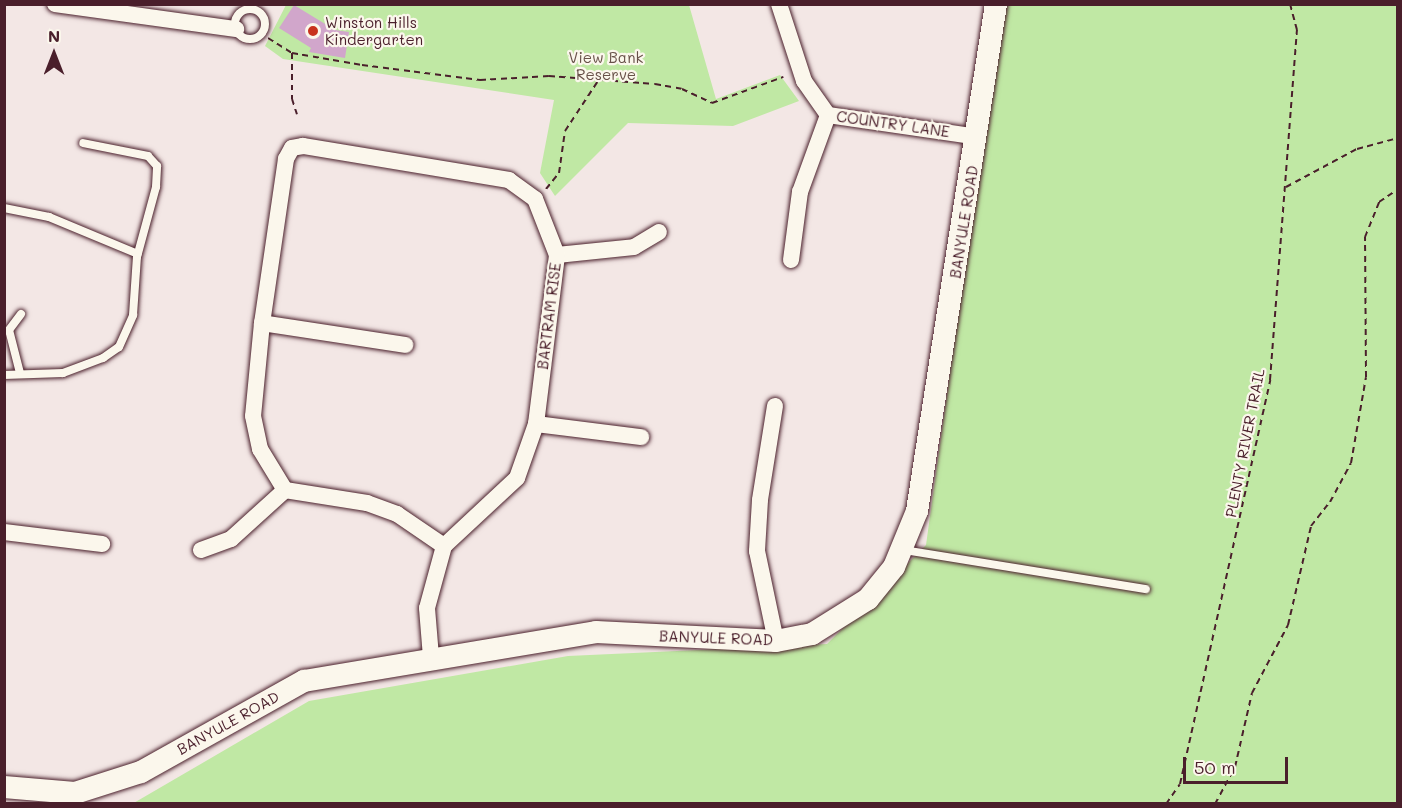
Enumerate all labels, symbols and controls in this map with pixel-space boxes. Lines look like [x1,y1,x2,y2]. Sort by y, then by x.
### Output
place label: Winston Hills Kindergarten [325,13,423,48]
north arrow [24,24,84,84]
marker: Winston Hills Kindergarten [306,24,320,38]
text: N [48,25,60,46]
park label: View Bank Reserve [569,48,643,83]
street label: COUNTRY LANE [835,107,951,141]
street label: BANYULE ROAD [946,164,982,280]
street label: BARTRAM RISE [534,261,564,371]
street label: PLENTY RIVER TRAIL [1222,367,1268,519]
street label: BANYULE ROAD [659,627,773,649]
street label: BANYULE ROAD [174,687,282,759]
scale bar [1186,745,1291,783]
text: 50 m [1194,755,1236,779]

